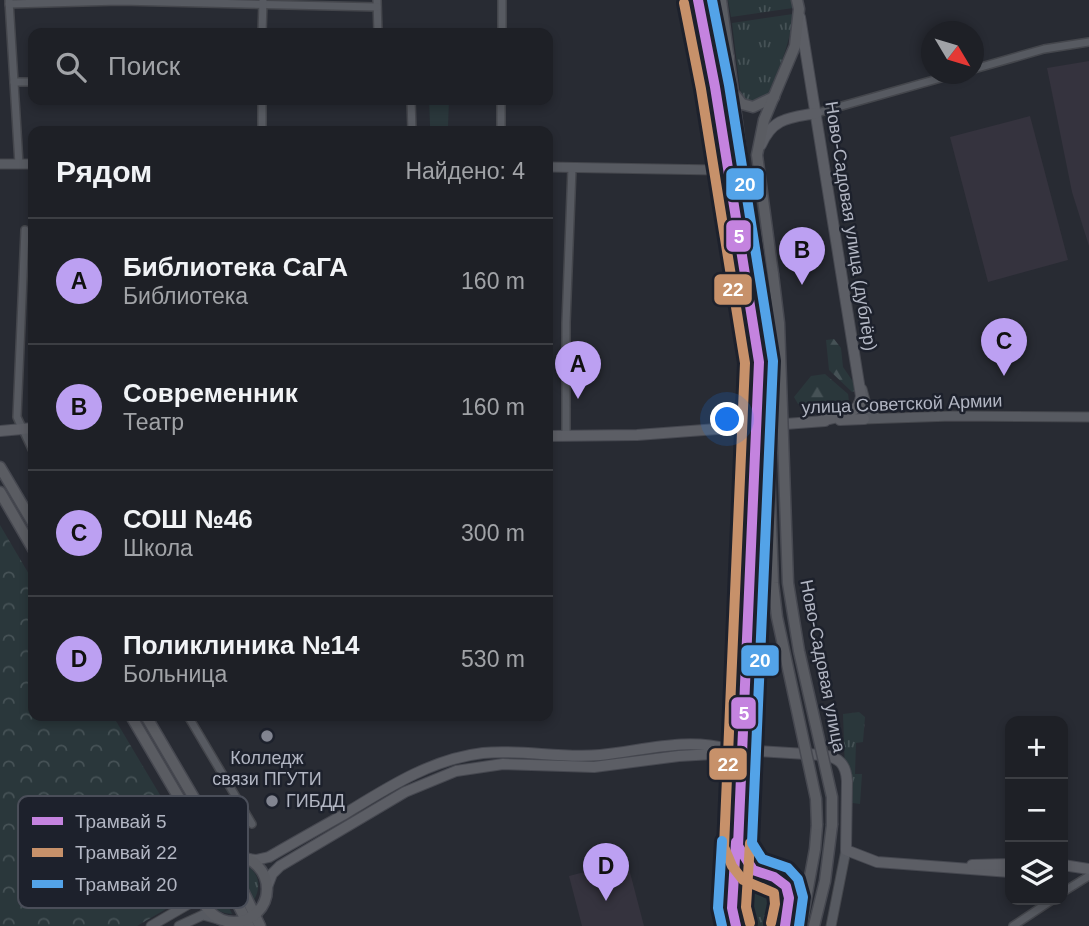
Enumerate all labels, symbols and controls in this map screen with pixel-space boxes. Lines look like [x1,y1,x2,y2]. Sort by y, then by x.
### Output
north arrow [921,21,984,84]
search box [28,28,553,105]
icon: search [52,48,90,86]
text: Поиск [108,51,180,81]
street label: Ново-Садовая улица (дублёр) [821,100,881,352]
text: Рядом [56,155,152,188]
text: Найдено: 4 [405,158,525,184]
line badge: 20 [725,167,765,201]
text: 20 [734,174,756,195]
line badge: 5 [725,219,752,253]
text: 5 [734,226,745,247]
pin: B [779,227,825,285]
text: Библиотека СаГА [123,252,348,282]
text: A [71,268,87,294]
text: 160 m [461,268,525,294]
line badge: 22 [713,273,753,306]
text: 22 [722,279,744,300]
text: Библиотека [123,283,248,309]
pin: C [981,318,1027,376]
pin: A [555,341,601,399]
text: Современник [123,378,298,408]
street label: улица Советской Армии [801,390,1003,418]
text: B [71,394,87,420]
text: 160 m [461,394,525,420]
your location [710,402,744,436]
text: Театр [123,409,184,435]
text: СОШ №46 [123,504,253,534]
text: C [71,520,87,546]
text: 300 m [461,520,525,546]
text: Школа [123,535,193,561]
street label: Ново-Садовая улица [796,578,850,755]
text: Поликлиника №14 [123,630,360,660]
line badge: 20 [740,644,780,677]
text: D [71,646,87,672]
text: 530 m [461,646,525,672]
text: 20 [749,650,771,671]
text: Больница [123,661,227,687]
line badge: 5 [730,696,757,730]
text: 5 [739,703,750,724]
map controls [1005,716,1068,905]
button: + [1005,716,1068,779]
marker: Колледж связи ПГУТИ [259,728,275,744]
line badge: 22 [708,747,748,781]
place label: Колледж связи ПГУТИ [212,748,322,789]
text: 22 [717,754,739,775]
button: − [1005,779,1068,842]
place label: ГИБДД [286,791,345,811]
marker: ГИБДД [264,793,280,809]
legend [18,796,248,908]
text: Трамвай 5 [75,811,167,832]
text: Трамвай 22 [75,842,177,863]
button: layers [1005,842,1068,905]
pin: D [583,843,629,901]
text: Трамвай 20 [75,874,177,895]

